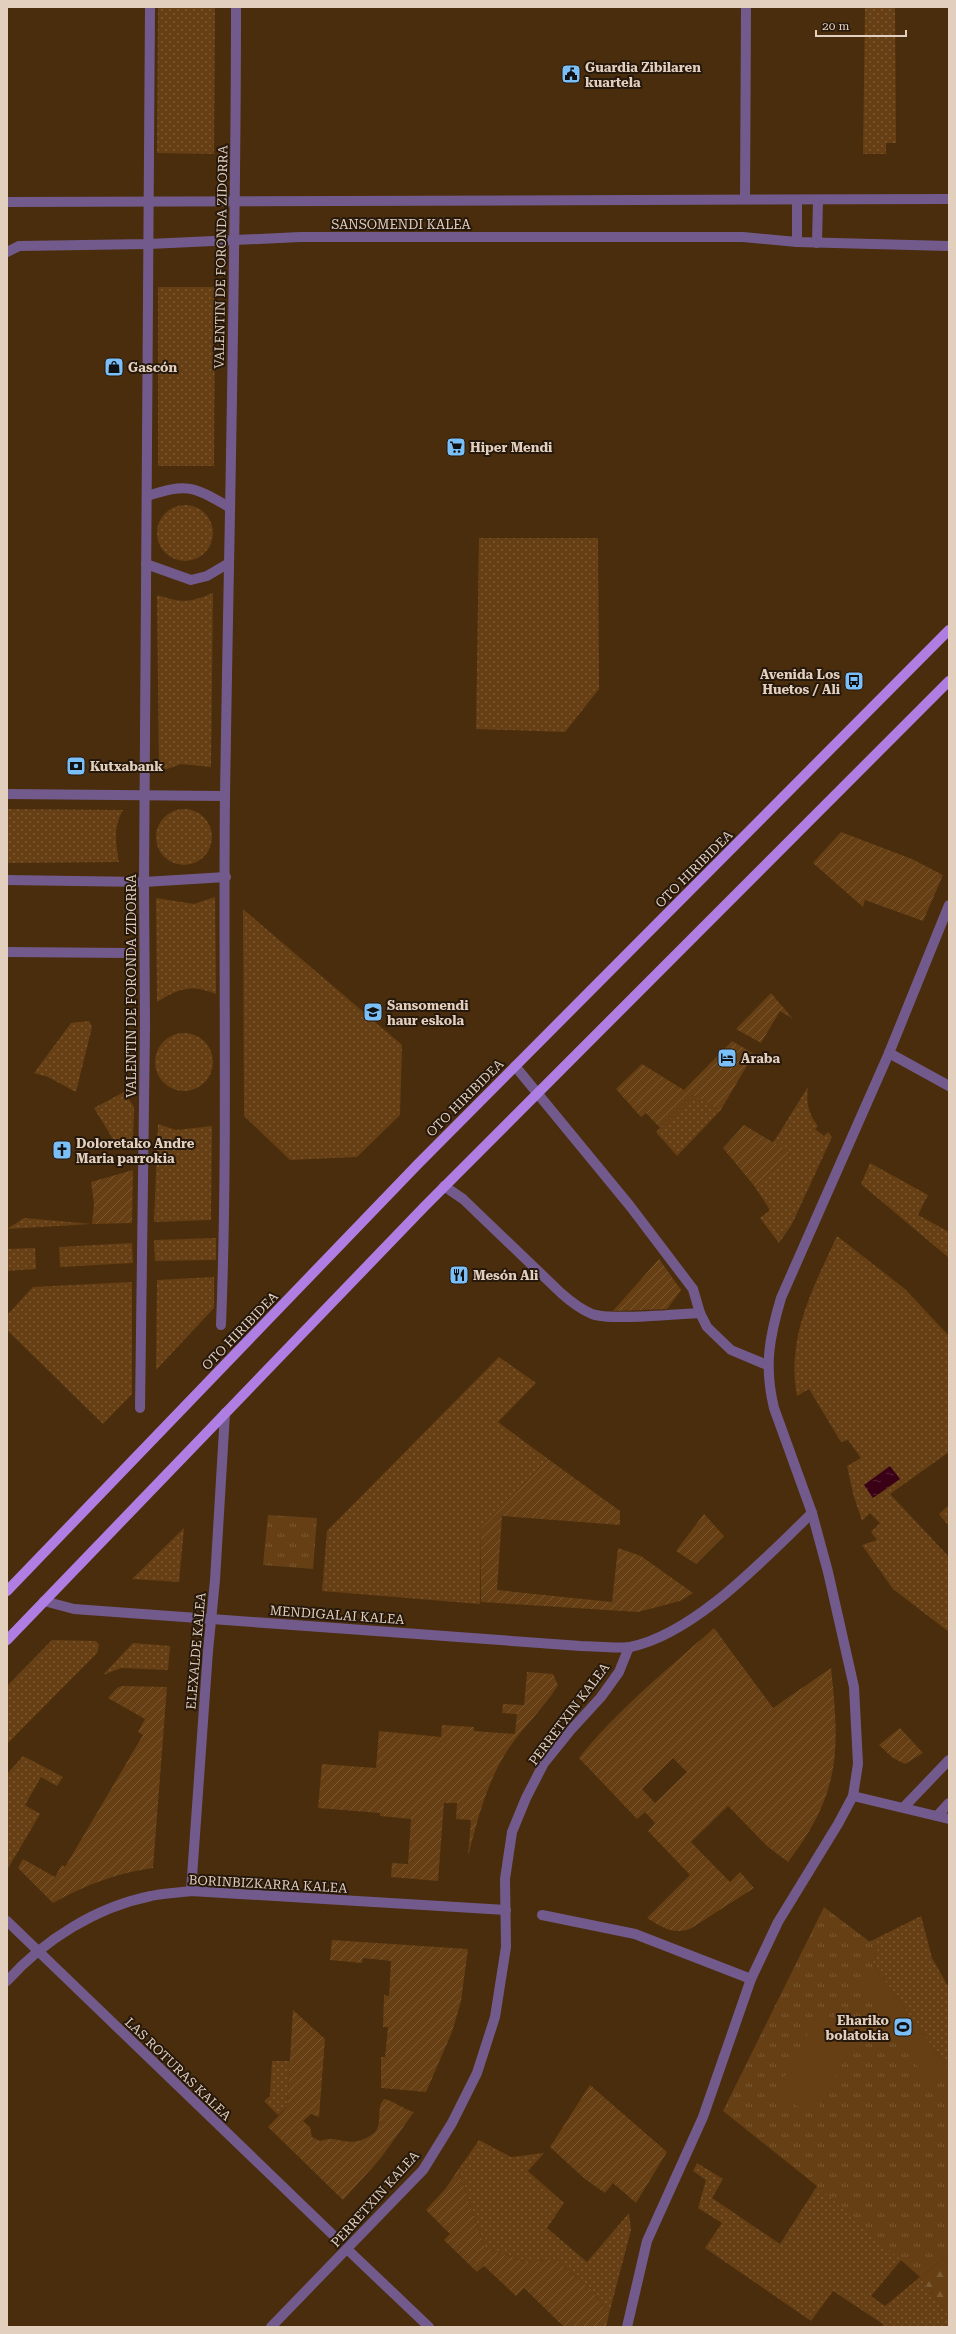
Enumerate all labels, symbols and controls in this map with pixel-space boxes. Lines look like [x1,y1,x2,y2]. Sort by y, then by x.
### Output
scale bar [816,12,906,38]
text: 20 m [822,19,849,33]
place label: Guardia Zibilaren kuartela [585,60,701,90]
public building icon: Guardia Zibilaren kuartela [560,63,582,85]
street label: VALENTIN DE FORONDA ZIDORRA [212,145,230,369]
street label: SANSOMENDI KALEA [331,217,471,232]
shop icon: Gascón [103,356,125,378]
place label: Gascón [128,360,177,375]
supermarket icon: Hiper Mendi [445,436,467,458]
place label: Hiper Mendi [470,440,553,455]
place label: Avenida Los Huetos / Ali [760,667,841,697]
bus stop icon: Avenida Los Huetos / Ali [843,670,865,692]
bank icon: Kutxabank [65,755,87,777]
place label: Kutxabank [90,759,163,774]
street label: OTO HIRIBIDEA [652,827,736,911]
street label: VALENTIN DE FORONDA ZIDORRA [124,874,139,1098]
place label: Sansomendi haur eskola [387,998,469,1028]
school or university icon: Sansomendi haur eskola [362,1001,384,1023]
hotel icon: Araba [716,1047,738,1069]
place label: Araba [741,1051,780,1066]
street label: OTO HIRIBIDEA [423,1056,507,1140]
place label: Doloretako Andre Maria parrokia [76,1136,195,1166]
church icon: Doloretako Andre Maria parrokia [51,1139,73,1161]
restaurant icon: Mesón Ali [448,1264,470,1286]
place label: Mesón Ali [473,1268,539,1283]
street label: OTO HIRIBIDEA [199,1289,281,1373]
street label: ELEXALDE KALEA [183,1592,209,1710]
street label: MENDIGALAI KALEA [269,1603,405,1627]
street label: PERRETXIN KALEA [526,1660,612,1768]
street label: BORINBIZKARRA KALEA [188,1872,348,1896]
place label: Ehariko bolatokia [826,2013,889,2043]
street label: LAS ROTURAS KALEA [122,2015,234,2123]
sports icon: Ehariko bolatokia [892,2016,914,2038]
street label: PERRETXIN KALEA [328,2148,422,2250]

